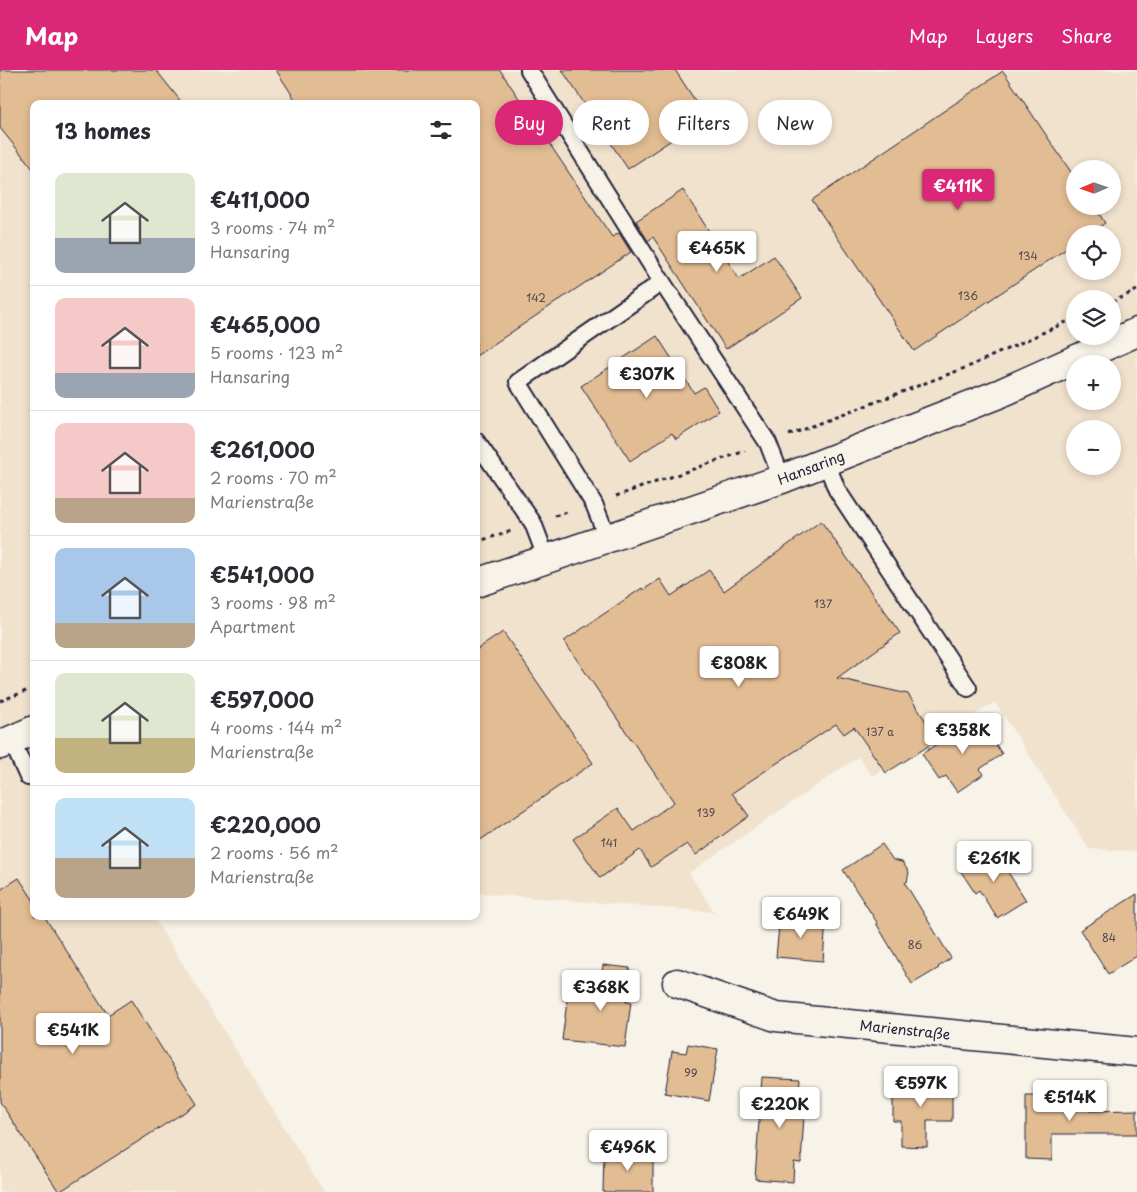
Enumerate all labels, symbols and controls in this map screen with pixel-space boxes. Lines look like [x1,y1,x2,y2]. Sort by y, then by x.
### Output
text: Map [25,17,78,53]
text: Map [909,22,948,49]
text: Layers [976,22,1033,49]
text: Share [1061,22,1112,49]
chip: Buy [495,100,563,145]
chip: Rent [573,100,649,145]
chip: Filters [659,100,748,145]
chip: New [758,100,832,145]
text: 13 homes [55,114,151,146]
icon: filters [427,116,455,144]
north arrow [1066,160,1121,215]
map controls [1066,160,1121,475]
pin: €411K [923,168,993,211]
text: €411K [933,173,983,197]
text: €411,000 [210,183,310,215]
icon: home [95,193,155,253]
text: 3 rooms · 74 m² [210,215,335,239]
button: locate [1066,225,1121,280]
pin: €465K [682,230,752,273]
text: €465K [688,235,746,259]
text: Hansaring [210,239,290,263]
house number: 134 [1018,247,1038,264]
house number: 136 [958,287,978,304]
house number: 142 [526,289,546,306]
button: layers [1066,290,1121,345]
text: €465,000 [210,308,320,340]
icon: home [95,318,155,378]
text: 5 rooms · 123 m² [210,340,343,364]
button: + [1066,355,1121,410]
pin: €307K [612,356,682,399]
text: €307K [619,361,675,385]
text: Hansaring [210,364,290,388]
button: − [1066,420,1121,475]
text: €261,000 [210,433,315,465]
icon: home [95,443,155,503]
street label: Hansaring [774,445,847,490]
text: 2 rooms · 70 m² [210,465,337,489]
text: Marienstraße [210,489,314,513]
text: €541,000 [210,558,314,590]
icon: home [95,568,155,628]
text: 3 rooms · 98 m² [210,590,336,614]
house number: 137 [814,595,832,612]
text: Apartment [210,614,295,638]
pin: €808K [704,646,774,688]
text: €808K [711,650,767,674]
text: €597,000 [210,683,314,715]
icon: home [95,693,155,753]
pin: €358K [928,712,998,755]
text: 4 rooms · 144 m² [210,715,342,739]
text: €358K [935,717,991,741]
house number: 137 a [866,723,894,740]
text: Marienstraße [210,739,314,763]
house number: 139 [697,804,715,821]
text: €220,000 [210,808,321,840]
icon: home [95,818,155,878]
house number: 141 [601,834,617,851]
text: 2 rooms · 56 m² [210,840,339,864]
pin: €261K [959,840,1029,883]
text: €261K [968,845,1020,869]
text: Marienstraße [210,864,314,888]
pin: €649K [766,896,836,939]
text: €649K [773,901,829,925]
house number: 84 [1102,929,1116,946]
house number: 86 [908,936,922,953]
pin: €368K [566,970,636,1012]
text: €368K [573,974,629,998]
pin: €541K [38,1012,108,1055]
street label: Marienstraße [859,1014,951,1045]
text: €541K [47,1017,99,1041]
house number: 99 [684,1064,698,1081]
pin: €597K [886,1066,956,1108]
text: €597K [895,1070,947,1094]
pin: €514K [1035,1080,1105,1122]
text: €514K [1044,1084,1096,1108]
pin: €220K [745,1086,815,1129]
text: €220K [751,1091,809,1115]
pin: €496K [593,1130,663,1172]
text: €496K [600,1134,656,1158]

